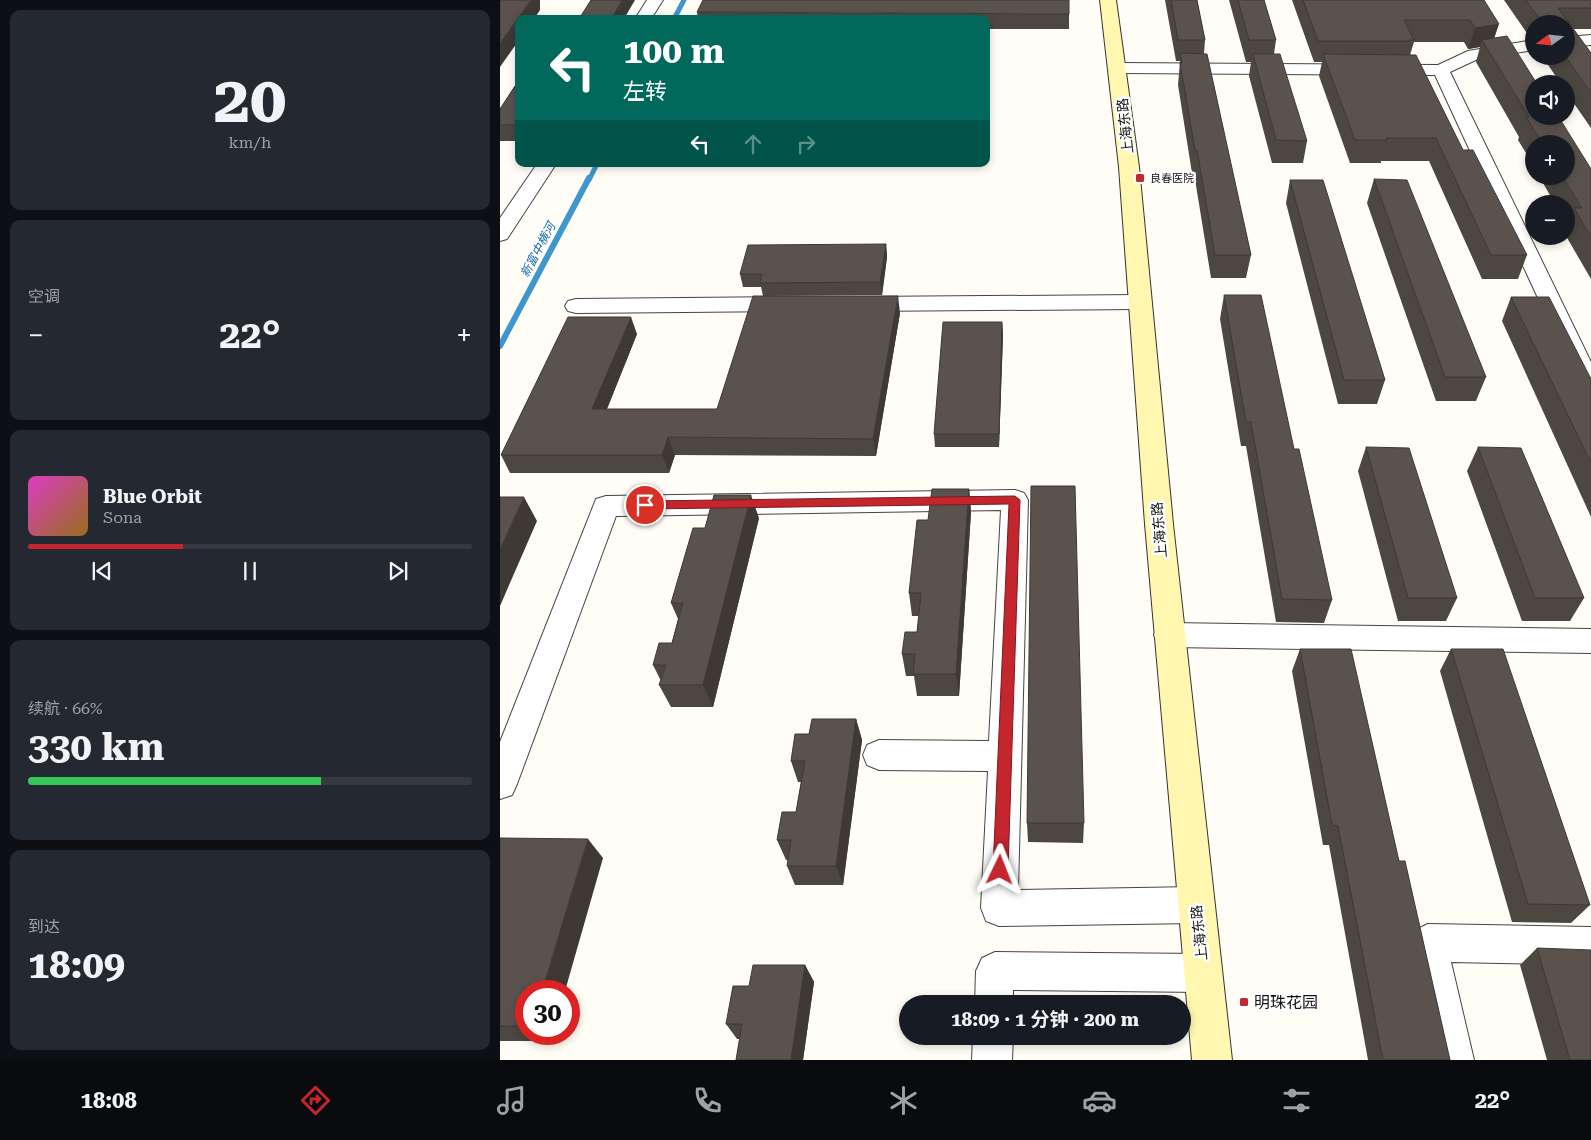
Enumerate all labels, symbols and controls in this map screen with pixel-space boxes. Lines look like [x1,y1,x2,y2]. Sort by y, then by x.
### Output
north arrow [1525,15,1575,65]
map controls [1525,15,1575,245]
text: 100 m [623,31,724,72]
icon: left [540,35,605,100]
text: 20 [214,62,286,138]
button: sound [1525,75,1575,125]
text: 左转 [623,79,667,104]
street label: 上海东路 [1114,97,1136,155]
icon: left [686,130,714,158]
icon: ahead [739,130,767,158]
icon: right [792,130,820,158]
text: km/h [229,133,271,152]
button: + [1525,135,1575,185]
marker: 良春医院 [1134,172,1146,184]
place label: 良春医院 [1150,172,1194,185]
button: − [1525,195,1575,245]
water label: 新富中横河 [518,218,559,280]
text: 空调 [28,287,60,306]
text: 22° [219,313,281,357]
text: − [28,319,44,352]
text: + [456,319,472,352]
pin [624,484,666,526]
text: Blue Orbit [103,485,202,508]
icon: arrive [631,491,659,519]
street label: 上海东路 [1149,501,1169,559]
text: Sona [103,508,142,527]
icon: previous [88,557,116,585]
icon: pause [236,557,264,585]
icon: next [384,557,412,585]
text: 续航 · 66% [28,699,103,718]
text: 330 km [28,725,164,769]
position arrow [973,843,1025,895]
street label: 上海东路 [1188,904,1210,962]
text: 到达 [28,917,60,936]
text: 18:09 [28,943,125,987]
speed limit sign: 30 [515,980,580,1045]
place label: 明珠花园 [1254,993,1318,1012]
marker: 明珠花园 [1238,996,1250,1008]
text: 18:09 · 1 分钟 · 200 m [951,1008,1139,1031]
icon: directions [298,1083,333,1118]
icon: music [494,1083,529,1118]
icon: phone [690,1083,725,1118]
icon: climate [886,1083,921,1118]
icon: car [1082,1083,1117,1118]
icon: filters [1279,1083,1314,1118]
text: 18:08 [81,1088,137,1113]
text: 22° [1475,1088,1510,1113]

